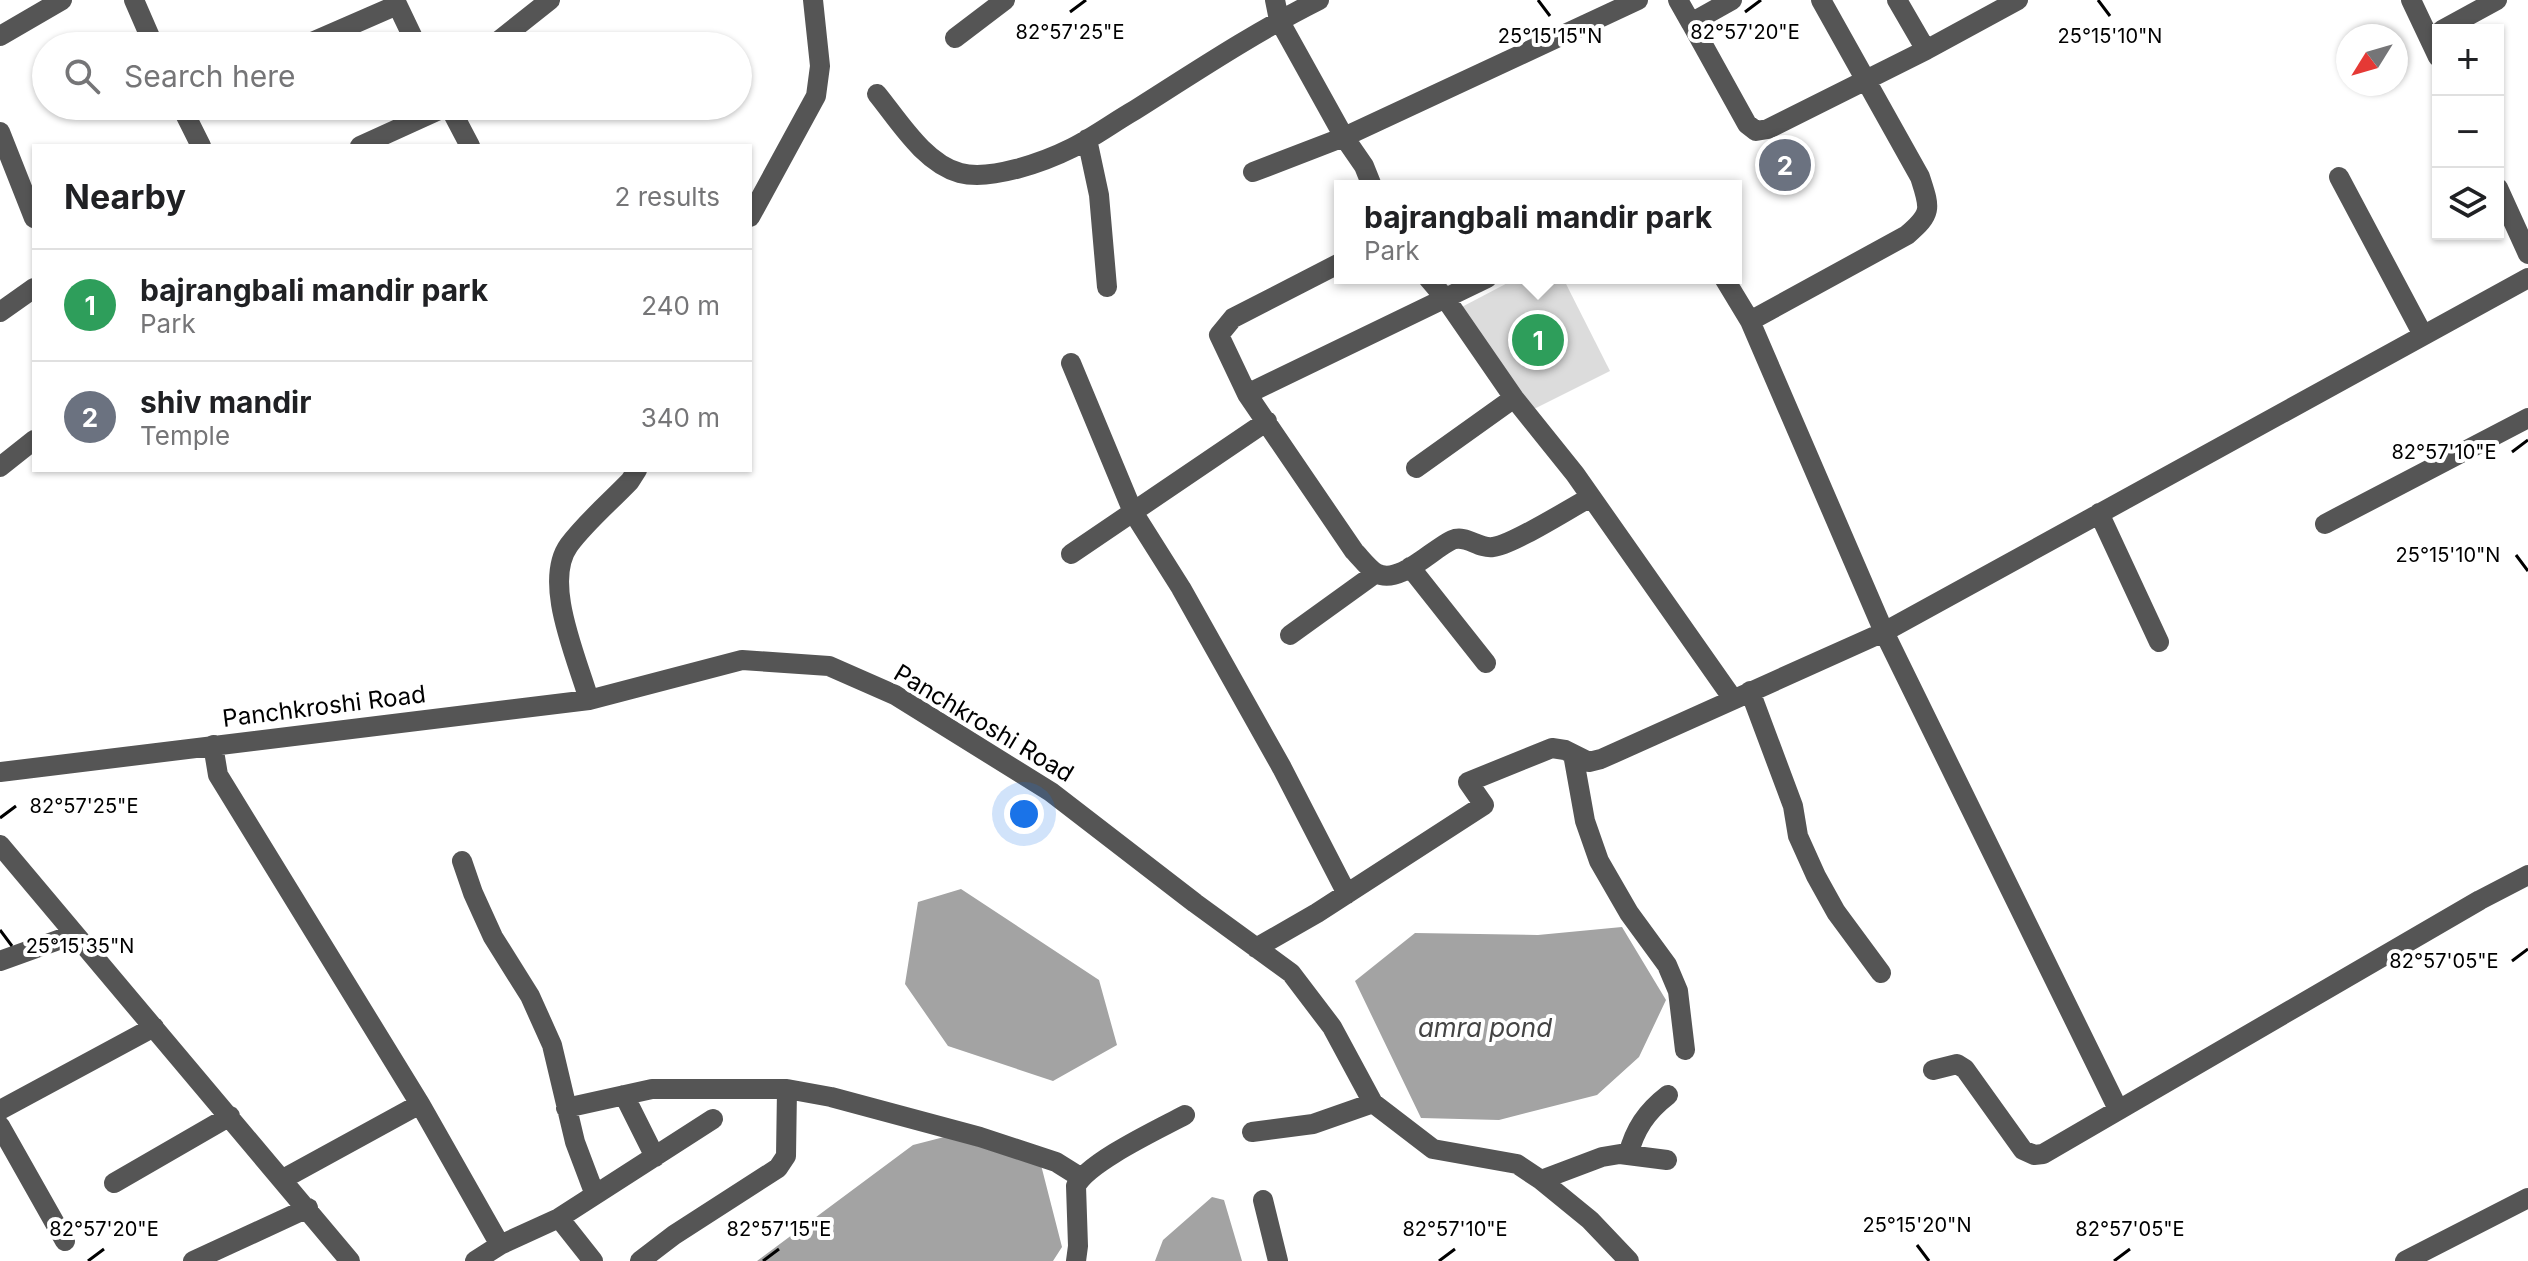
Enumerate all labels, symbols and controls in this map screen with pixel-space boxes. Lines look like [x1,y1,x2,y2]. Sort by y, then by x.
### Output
text: 82°57'25"E [1016,20,1124,44]
text: 82°57'20"E [1690,20,1800,44]
text: 25°15'15"N [1498,24,1602,48]
text: 25°15'10"N [2058,24,2162,48]
north arrow [2336,24,2408,96]
map controls [2432,24,2504,240]
button: + [2432,24,2504,96]
search box [32,32,752,120]
icon: search [60,54,104,98]
text: Search here [124,58,296,94]
button: − [2432,96,2504,168]
pin: 2 [1759,135,1811,195]
button: layers [2432,168,2504,240]
text: Nearby [64,176,186,217]
popup [1334,180,1742,284]
text: 2 results [615,181,720,212]
text: bajrangbali mandir park [1364,199,1712,235]
text: Park [1364,235,1420,266]
text: bajrangbali mandir park [140,272,488,308]
text: 1 [84,290,96,321]
text: 240 m [641,290,720,321]
text: Park [140,308,196,339]
pin: 1 [1512,310,1564,370]
text: shiv mandir [140,384,311,420]
text: 2 [82,402,98,433]
text: 340 m [641,402,720,433]
text: Temple [140,420,230,451]
text: 82°57'10"E [2391,440,2497,464]
text: 25°15'10"N [2396,543,2500,567]
street label: Panchkroshi Road [889,658,1079,788]
street label: Panchkroshi Road [221,679,427,733]
text: 82°57'25"E [30,794,138,818]
your location [1004,794,1044,834]
text: 25°15'35"N [26,934,134,958]
text: 82°57'05"E [2389,949,2499,973]
water label: amra pond [1418,1012,1552,1043]
text: 25°15'20"N [1863,1213,1971,1237]
text: 82°57'20"E [49,1217,159,1241]
text: 82°57'15"E [727,1217,831,1241]
text: 82°57'10"E [1402,1217,1508,1241]
text: 82°57'05"E [2075,1217,2185,1241]

